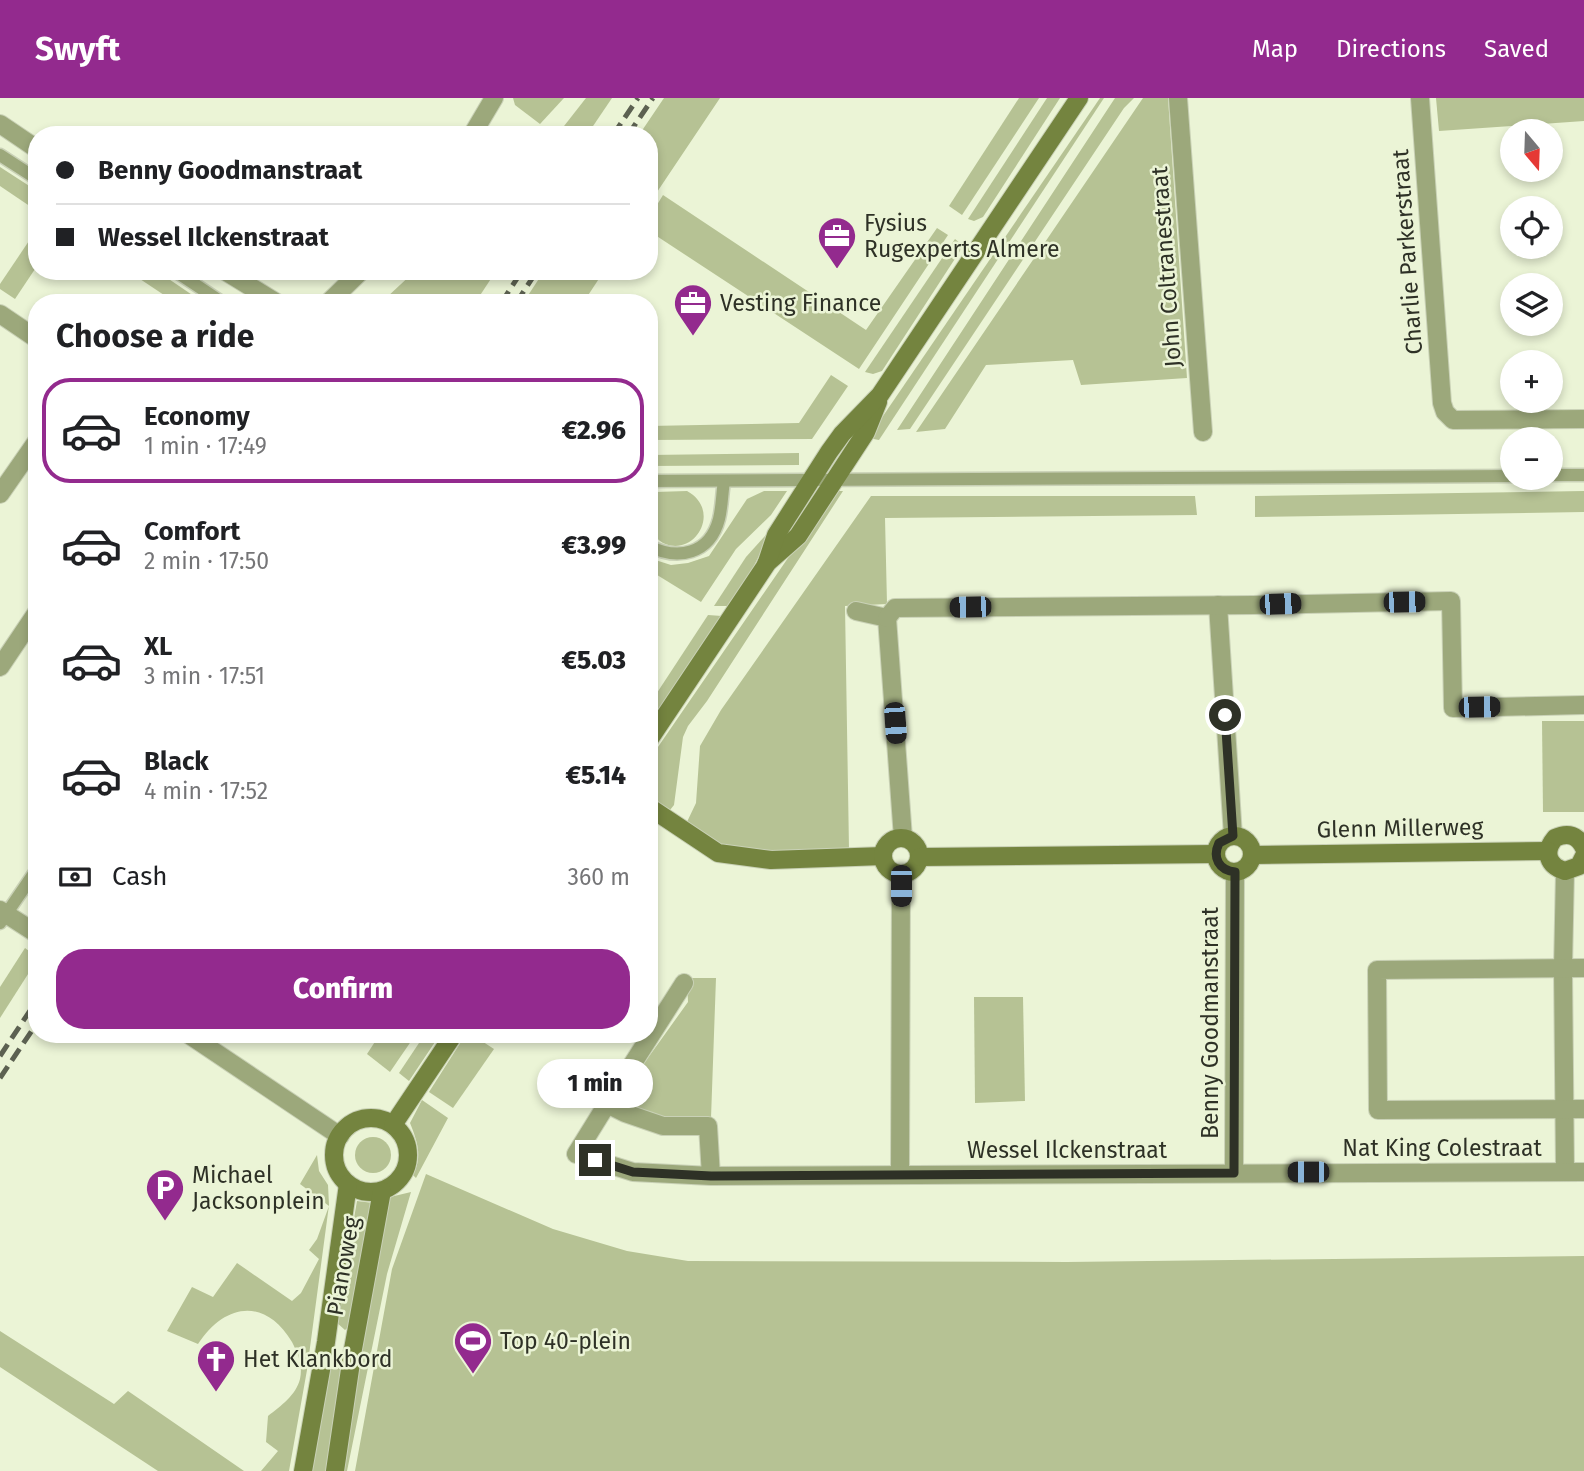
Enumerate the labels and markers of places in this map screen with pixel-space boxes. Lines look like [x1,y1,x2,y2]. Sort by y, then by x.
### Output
place label: Fysius Rugexperts Almere [864,209,1059,263]
office icon: Fysius Rugexperts Almere [816,215,858,270]
office icon: Vesting Finance [672,282,714,337]
place label: Vesting Finance [720,289,881,317]
place label: Michael Jacksonplein [192,1161,325,1215]
parking icon: Michael Jacksonplein [144,1167,186,1222]
sports icon: Top 40-plein [452,1320,494,1375]
place label: Top 40-plein [500,1327,631,1355]
church icon: Het Klankbord [195,1338,237,1393]
place label: Het Klankbord [243,1345,393,1373]

